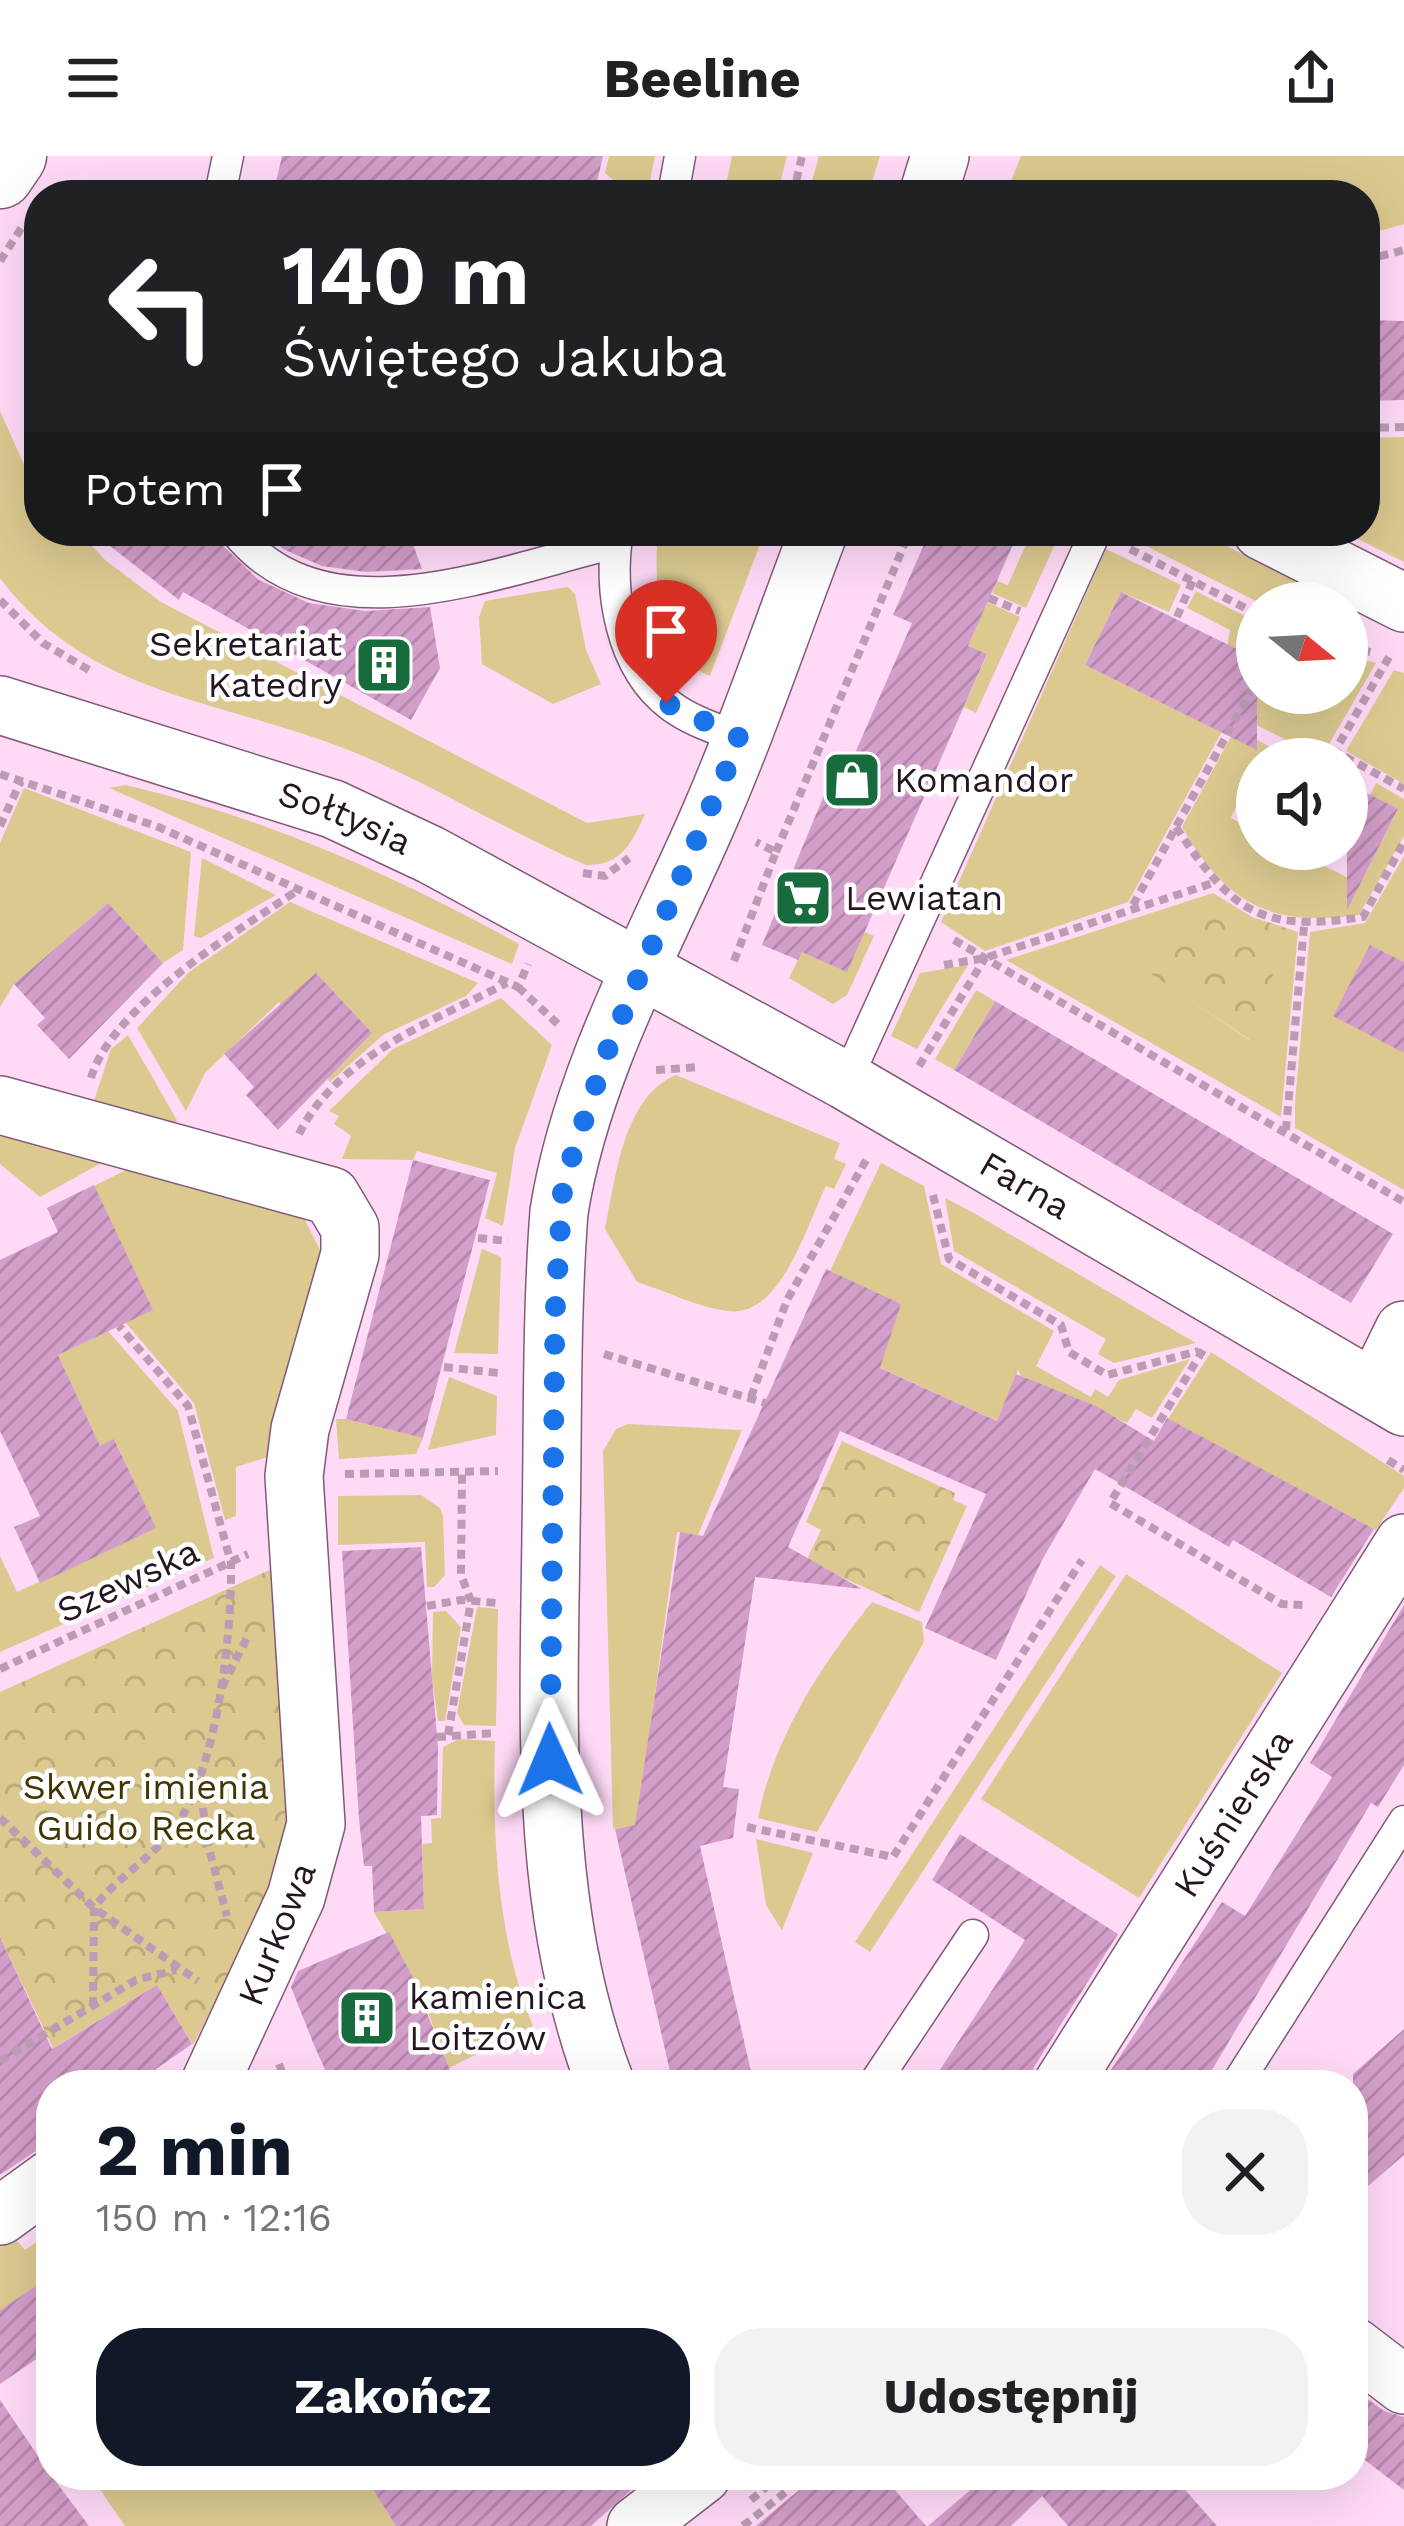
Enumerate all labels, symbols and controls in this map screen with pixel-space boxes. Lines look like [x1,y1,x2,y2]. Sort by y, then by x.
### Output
icon: menu [60,45,126,111]
icon: share [1278,45,1344,111]
text: Beeline [603,47,801,110]
text: 140 m [282,226,530,324]
icon: left [84,228,240,384]
text: Świętego Jakuba [282,326,727,389]
icon: arrive [249,456,315,522]
text: Potem [84,463,225,516]
pin [615,580,717,703]
north arrow [1236,582,1368,714]
map controls [1236,582,1368,870]
icon: arrive [633,598,699,664]
place label: Sekretariat Katedry [149,623,342,706]
building icon: Sekretariat Katedry [353,634,415,696]
button: sound [1236,738,1368,870]
shop icon: Komandor [821,749,883,811]
place label: Komandor [894,759,1074,801]
street label: Sołtysia [273,772,418,864]
supermarket icon: Lewiatan [772,867,834,929]
place label: Lewiatan [845,877,1003,919]
street label: Farna [972,1143,1078,1228]
street label: Szewska [51,1530,205,1632]
position arrow [487,1697,613,1823]
street label: Kuśnierska [1165,1722,1302,1905]
park label: Skwer imienia Guido Recka [23,1766,269,1849]
street label: Kurkowa [229,1856,325,2012]
place label: kamienica Loitzów [409,1976,586,2059]
building icon: kamienica Loitzów [336,1987,398,2049]
text: 2 min [96,2108,293,2192]
button: close [1182,2109,1308,2235]
text: 150 m · 12:16 [96,2195,332,2240]
button: Zakończ [96,2328,690,2466]
button: Udostępnij [714,2328,1308,2466]

